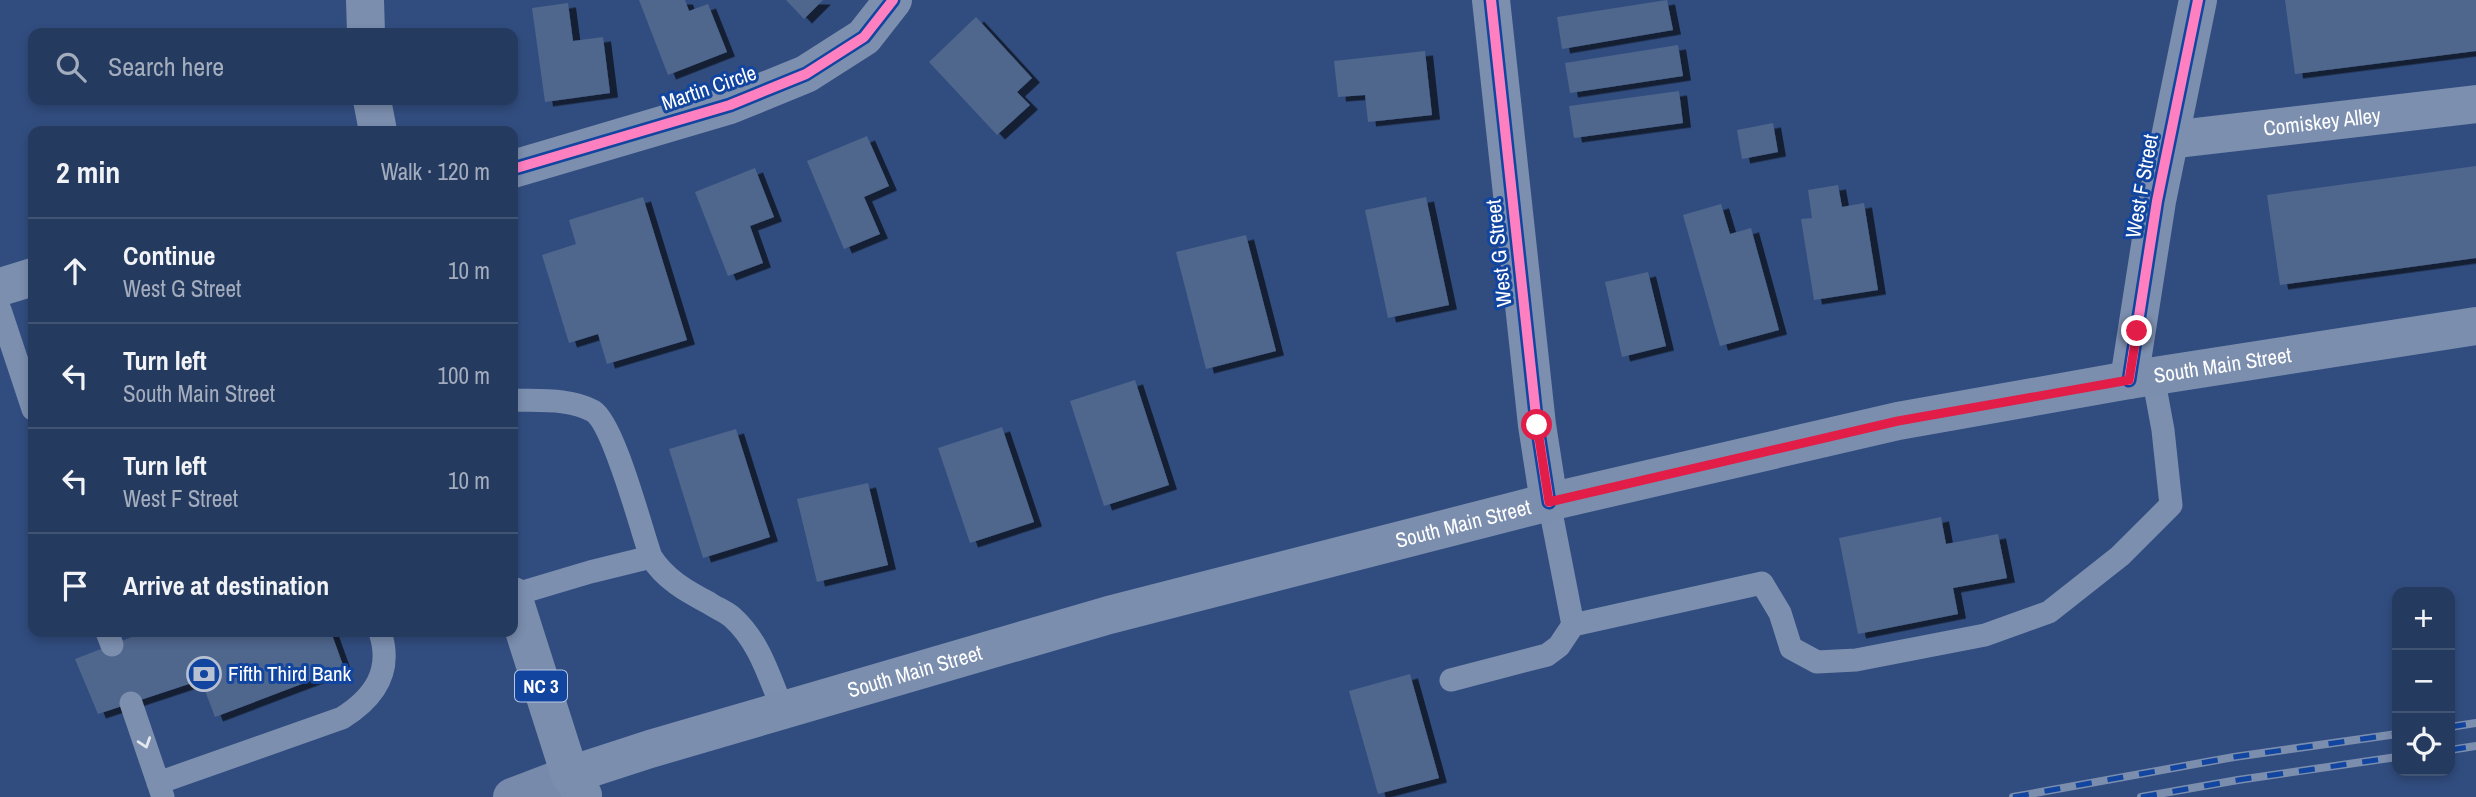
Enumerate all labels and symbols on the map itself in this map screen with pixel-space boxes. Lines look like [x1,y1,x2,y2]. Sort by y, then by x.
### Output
street label: Martin Circle [658,58,760,117]
street label: Comiskey Alley [2262,100,2382,143]
street label: West F Street [2118,131,2165,240]
street label: West G Street [1478,198,1519,308]
route end [2121,315,2152,346]
street label: South Main Street [2151,340,2293,390]
route start [1521,409,1552,440]
street label: South Main Street [1392,492,1534,555]
street label: South Main Street [844,638,986,705]
bank icon: Fifth Third Bank [185,655,223,693]
place label: Fifth Third Bank [228,659,352,688]
road number: NC 3 [515,670,567,702]
one-way arrow [136,737,151,749]

